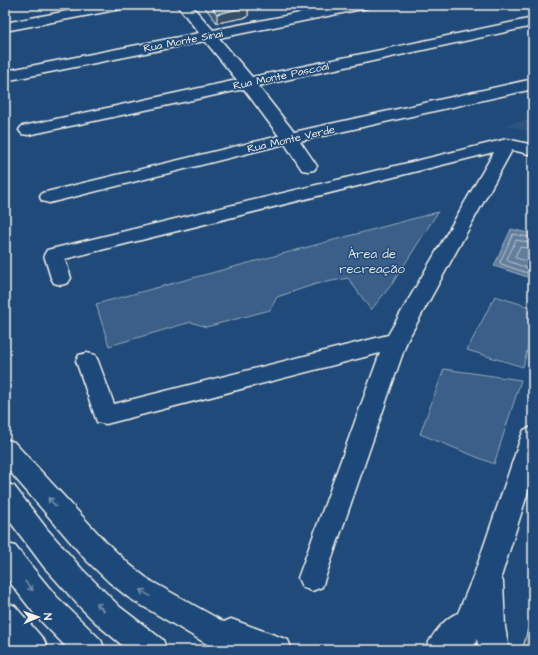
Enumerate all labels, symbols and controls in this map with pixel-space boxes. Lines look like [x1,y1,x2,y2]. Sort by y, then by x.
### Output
street label: Rua Monte Sinai [142,26,224,56]
street label: Rua Monte Pascoal [232,58,331,93]
street label: Rua Monte Verde [246,122,336,156]
park label: Área de recreação [339,245,405,278]
one-way arrow [48,497,57,508]
one-way arrow [24,580,33,591]
one-way arrow [139,588,151,596]
north arrow [18,597,58,637]
one-way arrow [95,603,105,612]
text: N [40,613,55,620]

